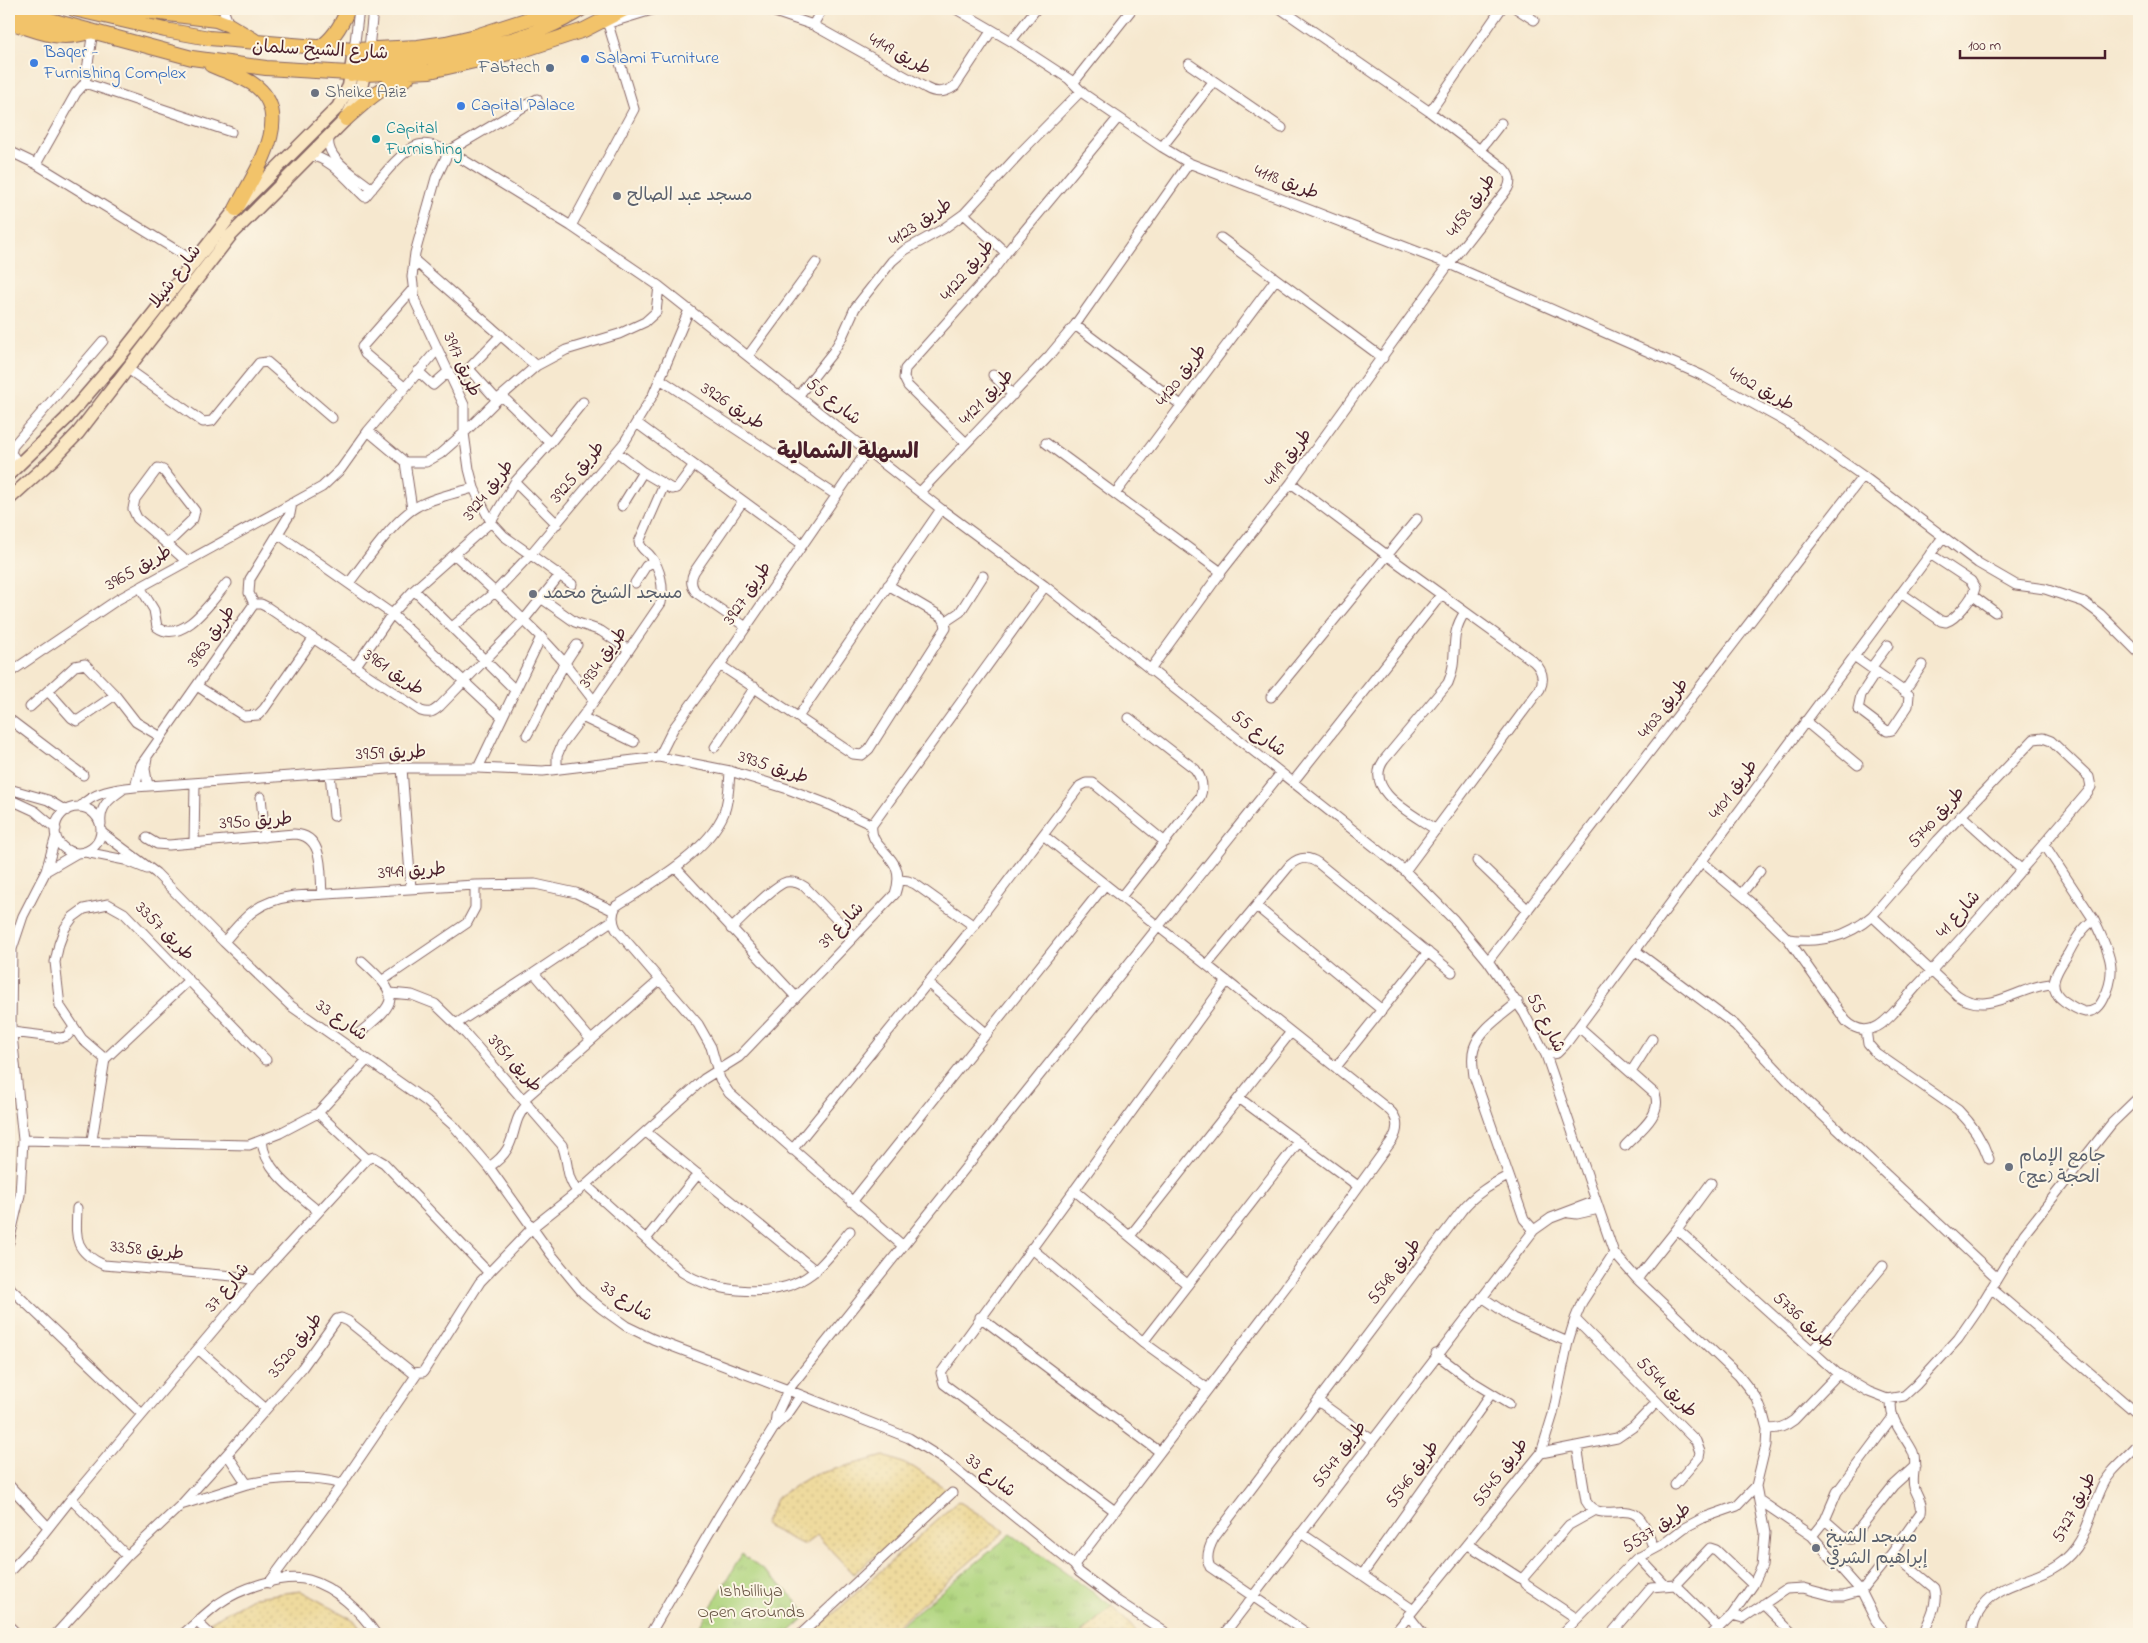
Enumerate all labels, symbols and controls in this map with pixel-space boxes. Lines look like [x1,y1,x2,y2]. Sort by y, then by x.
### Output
street label: طريق 4149 [863,27,935,83]
scale bar [1960,28,2106,60]
street label: شارع الشيخ سلمان [251,34,389,68]
text: 100 m [1968,35,2001,57]
place label: Baqer - Furnishing Complex [43,40,186,88]
place label: Salami Furniture [595,46,720,72]
marker: Salami Furniture [579,53,591,65]
place label: Fabtech [477,55,540,81]
marker: Baqer - Furnishing Complex [28,57,40,69]
marker: Fabtech [544,62,556,74]
place label: Sheike Aziz [325,80,407,106]
marker: Sheike Aziz [309,87,321,99]
place label: Capital Palace [471,93,576,119]
marker: Capital Palace [455,100,467,112]
place label: Capital Furnishing [385,116,462,164]
marker: Capital Furnishing [370,133,382,145]
street label: طريق 4118 [1250,159,1322,207]
street label: طريق 4158 [1441,169,1503,243]
place label: مسجد عبد الصالح [627,183,753,209]
marker: مسجد عبد الصالح [611,190,623,202]
street label: طريق 4123 [884,192,958,254]
street label: طريق 4122 [934,235,1002,307]
street label: شارع شيلا [143,240,209,314]
street label: طريق 3917 [435,329,487,401]
street label: طريق 4120 [1150,339,1214,413]
street label: طريق 4102 [1723,361,1799,419]
street label: طريق 4121 [953,364,1021,432]
street label: شارع 55 [800,372,866,432]
street label: طريق 3926 [695,376,769,438]
street label: طريق 4119 [1259,424,1319,492]
street label: طريق 3925 [544,436,612,510]
district label: السهلة الشمالية [777,437,919,469]
street label: طريق 3924 [457,455,521,527]
street label: طريق 3965 [101,539,177,599]
street label: طريق 3927 [717,557,779,631]
place label: مسجد الشيخ محمد [543,581,682,607]
marker: مسجد الشيخ محمد [527,588,539,600]
street label: طريق 3963 [181,601,243,673]
street label: طريق 3934 [573,622,635,694]
street label: طريق 3961 [357,643,429,703]
street label: طريق 4103 [1632,673,1696,745]
street label: شارع 55 [1225,704,1291,764]
street label: طريق 3959 [355,740,427,768]
street label: طريق 3935 [734,744,812,792]
street label: طريق 4101 [1703,755,1765,825]
street label: طريق 5740 [1902,781,1972,855]
street label: طريق 3950 [219,806,293,838]
street label: طريق 3949 [377,857,447,887]
street label: شارع 41 [1930,885,1988,945]
street label: طريق 3357 [128,896,200,968]
street label: شارع 39 [813,897,871,955]
street label: شارع 55 [1519,989,1571,1057]
street label: شارع 33 [310,994,372,1048]
street label: طريق 3951 [481,1029,547,1099]
place label: جامع الإمام الحجة (عج) [2019,1144,2106,1191]
marker: جامع الإمام الحجة (عج) [2003,1161,2015,1173]
street label: طريق 5548 [1361,1233,1429,1311]
street label: طريق 3358 [109,1234,185,1268]
street label: شارع 37 [199,1257,257,1319]
street label: شارع 33 [595,1275,657,1329]
street label: طريق 5736 [1766,1286,1840,1356]
street label: طريق 3520 [262,1308,330,1384]
street label: طريق 5544 [1629,1351,1703,1425]
street label: طريق 5547 [1306,1416,1374,1494]
street label: طريق 5545 [1466,1433,1536,1513]
street label: طريق 5546 [1379,1436,1447,1514]
street label: شارع 33 [959,1448,1021,1504]
street label: طريق 5727 [2046,1468,2104,1548]
street label: طريق 5537 [1617,1497,1697,1561]
place label: مسجد الشيخ إبراهيم الشرقي [1826,1525,1928,1572]
marker: مسجد الشيخ إبراهيم الشرقي [1810,1542,1822,1554]
park label: Ishbilliya Open Grounds [697,1579,805,1626]

